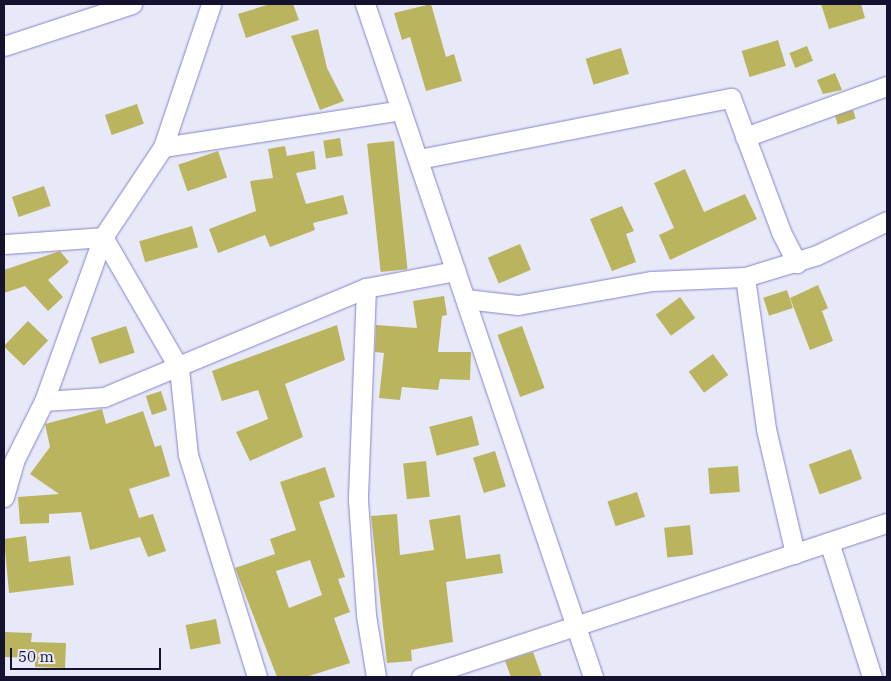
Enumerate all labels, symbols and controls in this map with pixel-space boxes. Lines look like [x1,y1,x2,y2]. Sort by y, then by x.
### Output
scale bar [12,638,164,670]
text: 50 m [18,647,54,666]

